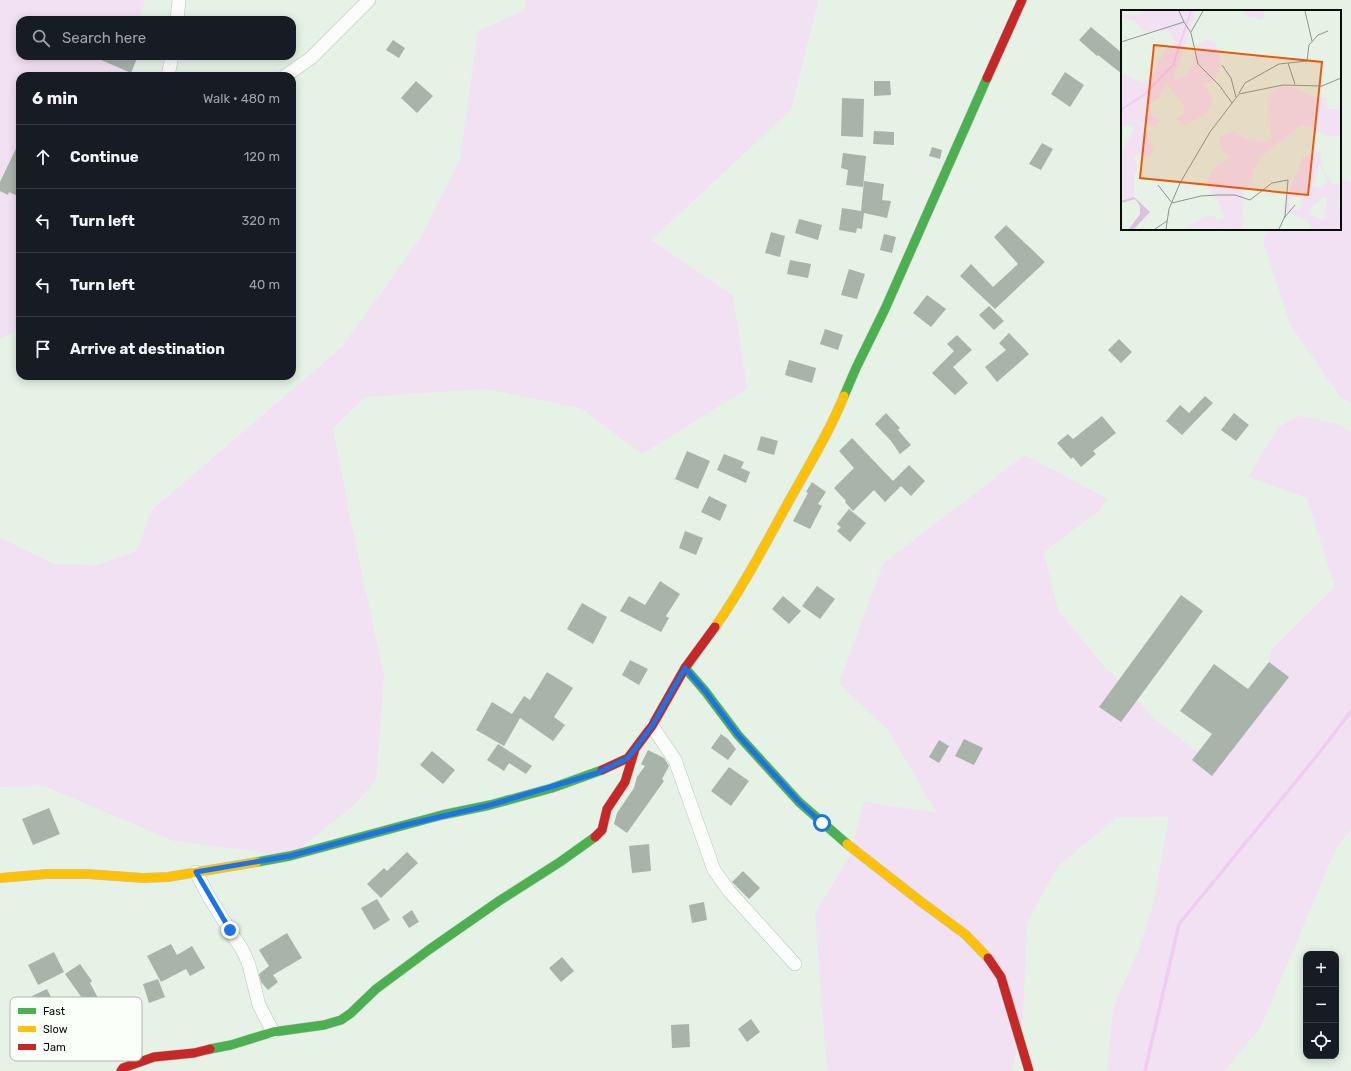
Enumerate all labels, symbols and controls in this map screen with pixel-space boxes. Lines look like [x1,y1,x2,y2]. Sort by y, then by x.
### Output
inset map [1121,10,1341,230]
search box [16,16,296,60]
icon: search [30,27,52,49]
text: Search here [62,29,146,47]
text: 6 min [32,88,78,108]
text: Walk · 480 m [203,91,280,106]
icon: ahead [32,146,54,168]
text: Continue [70,148,139,166]
text: 120 m [244,149,280,164]
icon: left [32,210,54,232]
text: Turn left [70,212,135,230]
text: 320 m [242,213,280,228]
icon: left [32,274,54,296]
text: Turn left [70,276,135,294]
text: 40 m [249,277,280,292]
icon: arrive [32,338,54,360]
text: Arrive at destination [70,340,225,358]
route start [813,814,831,832]
route end [221,921,239,939]
map controls [1303,951,1339,1059]
button: + [1303,951,1339,987]
button: − [1303,987,1339,1023]
legend [10,997,142,1061]
text: Fast [43,1005,66,1018]
text: Slow [43,1023,68,1036]
button: locate [1303,1023,1339,1059]
text: Jam [43,1041,66,1054]

